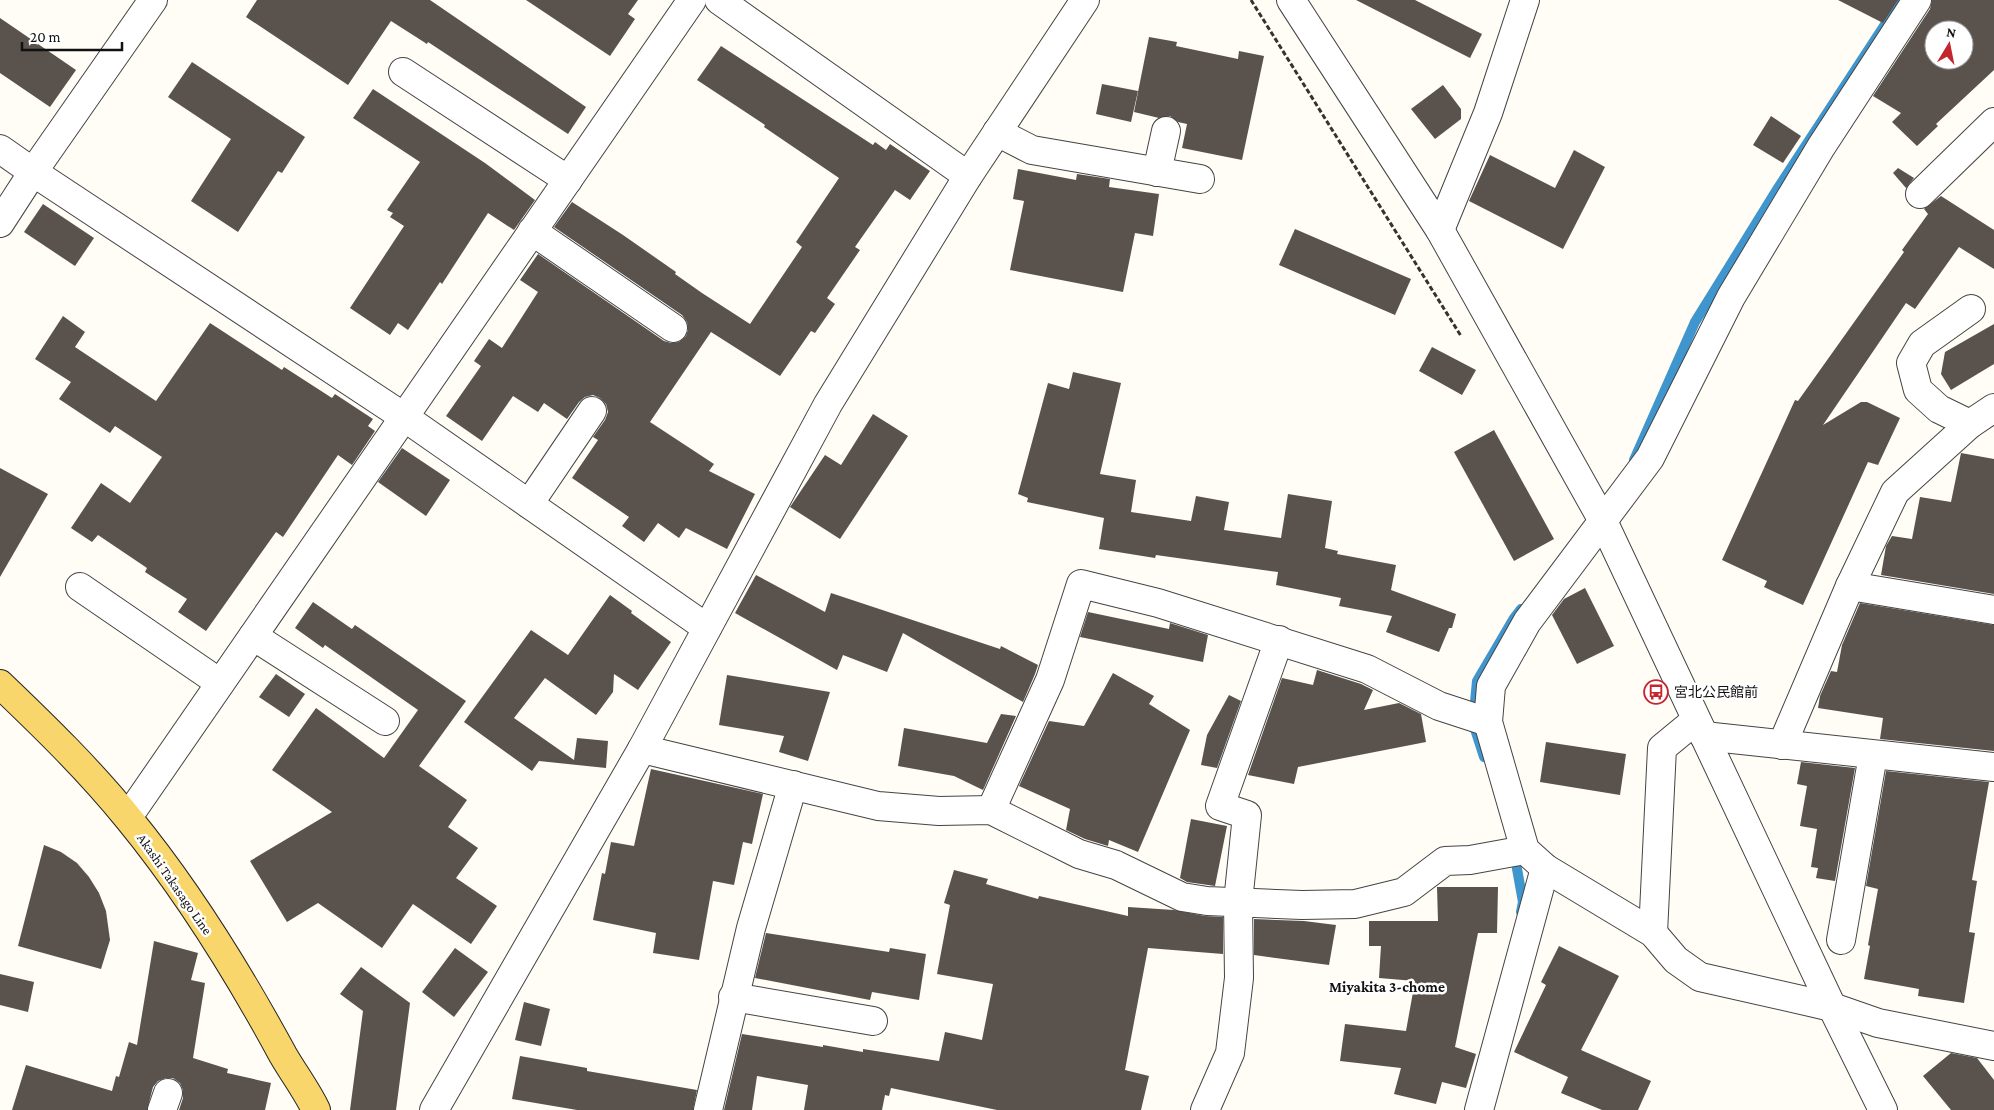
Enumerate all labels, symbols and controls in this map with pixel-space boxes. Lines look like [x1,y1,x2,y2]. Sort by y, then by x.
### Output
scale bar [22,20,122,52]
north arrow [1924,20,1974,70]
text: N [1945,23,1958,41]
text: 20 m [30,29,61,45]
bus stop icon: 宮北公民館前 [1643,679,1669,705]
place label: 宮北公民館前 [1674,684,1758,700]
street label: Akashi Takasago Line [134,830,216,938]
district label: Miyakita 3-chome [1329,979,1445,995]

